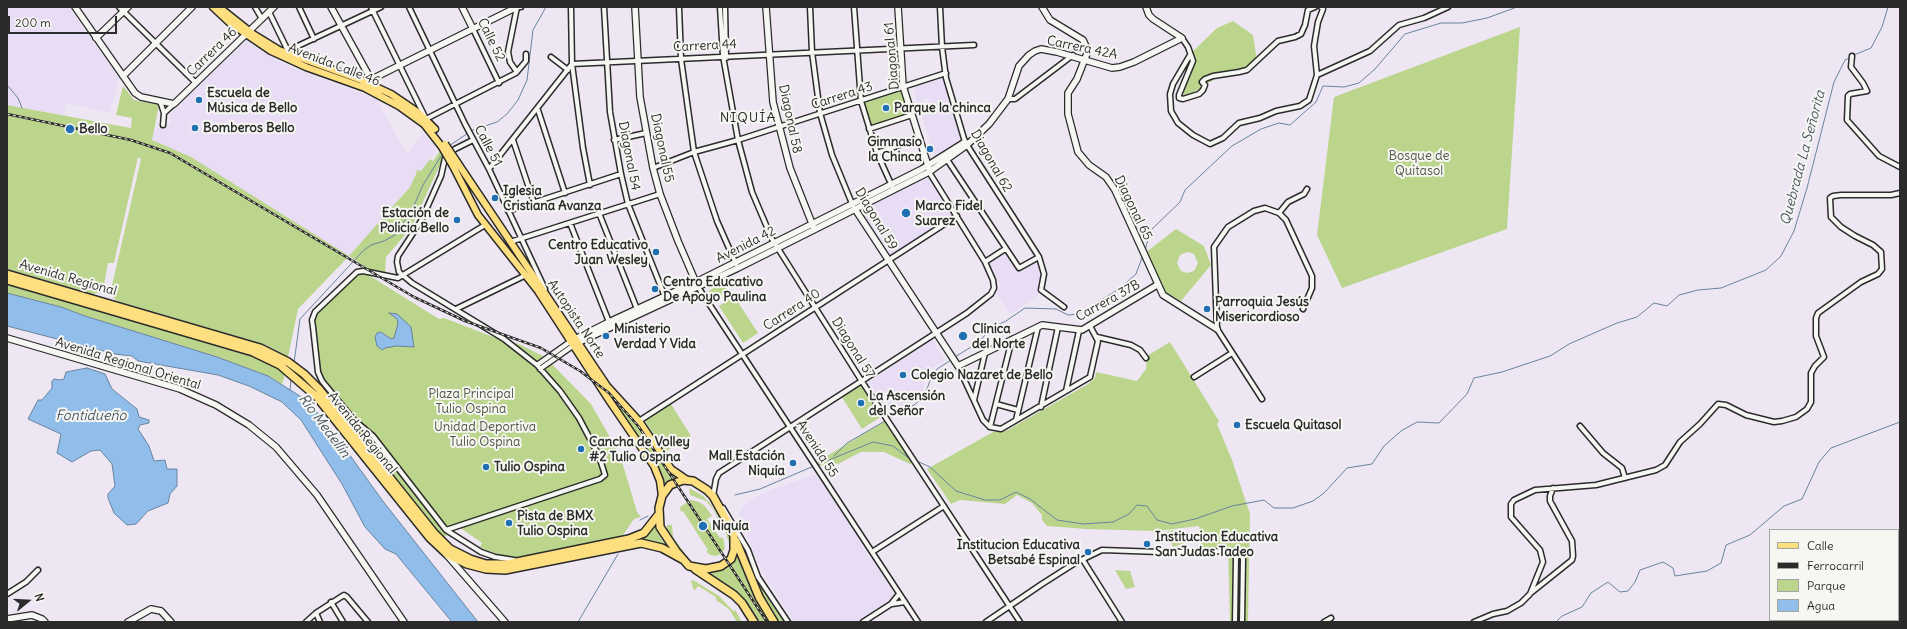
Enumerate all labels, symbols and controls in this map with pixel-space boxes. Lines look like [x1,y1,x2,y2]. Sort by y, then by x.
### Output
scale bar [10,8,119,34]
text: 200 m [15,15,51,30]
street label: Calle 52 [474,16,508,64]
street label: Diagonal 61 [881,22,903,90]
street label: Carrera 46 [184,24,240,80]
street label: Carrera 42A [1045,33,1119,63]
street label: Carrera 44 [673,37,737,55]
street label: Avenida Calle 46 [286,40,382,90]
street label: Carrera 43 [809,79,875,113]
street label: Diagonal 58 [775,83,805,155]
place label: Escuela de Música de Bello [207,85,297,116]
water label: Quebrada La Señorita [1777,89,1829,227]
marker: Escuela de Música de Bello [194,95,204,105]
place label: Parque la chinca [894,100,991,116]
marker: Parque la chinca [881,103,891,113]
district label: NIQUÍA [720,110,776,126]
street label: Diagonal 55 [647,112,677,184]
place label: Bomberos Bello [203,120,295,136]
street label: Diagonal 54 [615,120,643,192]
place label: Bello [79,121,108,137]
marker: Bello [64,123,76,135]
marker: Bomberos Bello [190,123,200,133]
street label: Calle 51 [471,123,505,169]
street label: Diagonal 62 [967,127,1015,195]
place label: Gimnasio la Chinca [867,134,922,165]
marker: Gimnasio la Chinca [925,144,935,154]
park label: Bosque de Quitasol [1388,148,1450,179]
street label: Diagonal 65 [1111,173,1155,243]
place label: Iglesia Cristiana Avanza [503,183,601,214]
street label: Diagonal 59 [851,185,901,253]
marker: Iglesia Cristiana Avanza [490,193,500,203]
place label: Marco Fidel Suarez [915,198,983,229]
place label: Estación de Policia Bello [380,205,449,236]
marker: Marco Fidel Suarez [900,207,912,219]
marker: Estación de Policia Bello [452,215,462,225]
street label: Avenida 42 [714,223,778,267]
place label: Centro Educativo Juan Wesley [548,237,648,268]
marker: Centro Educativo Juan Wesley [651,247,661,257]
street label: Avenida Regional [18,257,118,299]
place label: Centro Educativo De Apoyo Paulina [663,274,766,305]
street label: Autopista Norte [544,277,608,361]
street label: Carrera 37B [1073,277,1143,325]
marker: Centro Educativo De Apoyo Paulina [650,284,660,294]
street label: Carrera 40 [761,286,823,334]
place label: Parroquia Jesús Misericordioso [1215,294,1309,325]
marker: Parroquia Jesús Misericordioso [1202,304,1212,314]
street label: Diagonal 57 [828,315,878,381]
place label: Ministerio Verdad Y Vida [614,321,696,352]
place label: Clínica del Norte [972,321,1025,352]
marker: Clínica del Norte [957,330,969,342]
marker: Ministerio Verdad Y Vida [601,331,611,341]
street label: Avenida Regional Oriental [54,334,202,394]
place label: Colegio Nazaret de Bello [911,367,1053,383]
marker: Colegio Nazaret de Bello [898,370,908,380]
park label: Plaza Principal Tulio Ospina [428,386,514,417]
place label: La Ascensión del Señor [869,388,945,419]
street label: Avenida Regional [324,389,400,477]
water label: Río Medellín [295,391,353,461]
marker: La Ascensión del Señor [856,398,866,408]
water label: Fontidueño [56,408,126,424]
street label: Avenida 55 [793,417,841,481]
place label: Escuela Quitasol [1245,417,1341,433]
park label: Unidad Deportiva Tulio Ospina [434,419,536,450]
marker: Escuela Quitasol [1232,420,1242,430]
place label: Cancha de Volley #2 Tulio Ospina [589,434,690,465]
marker: Cancha de Volley #2 Tulio Ospina [576,444,586,454]
place label: Mall Estación Niquía [709,448,785,479]
marker: Mall Estación Niquía [788,458,798,468]
place label: Tulio Ospina [494,459,565,475]
marker: Tulio Ospina [481,462,491,472]
place label: Pista de BMX Tulio Ospina [517,508,593,539]
marker: Pista de BMX Tulio Ospina [504,518,514,528]
place label: Niquía [712,518,749,534]
marker: Niquía [697,520,709,532]
place label: Institucion Educativa San Judas Tadeo [1155,529,1278,560]
legend [1769,529,1899,621]
place label: Institucion Educativa Betsabé Espinal [957,537,1080,568]
text: Calle [1807,538,1834,553]
marker: Institucion Educativa San Judas Tadeo [1142,539,1152,549]
marker: Institucion Educativa Betsabé Espinal [1083,547,1093,557]
text: Ferrocarril [1807,558,1864,573]
text: Parque [1807,578,1846,593]
north arrow [8,581,48,621]
text: N [32,592,47,603]
text: Agua [1807,598,1835,613]

